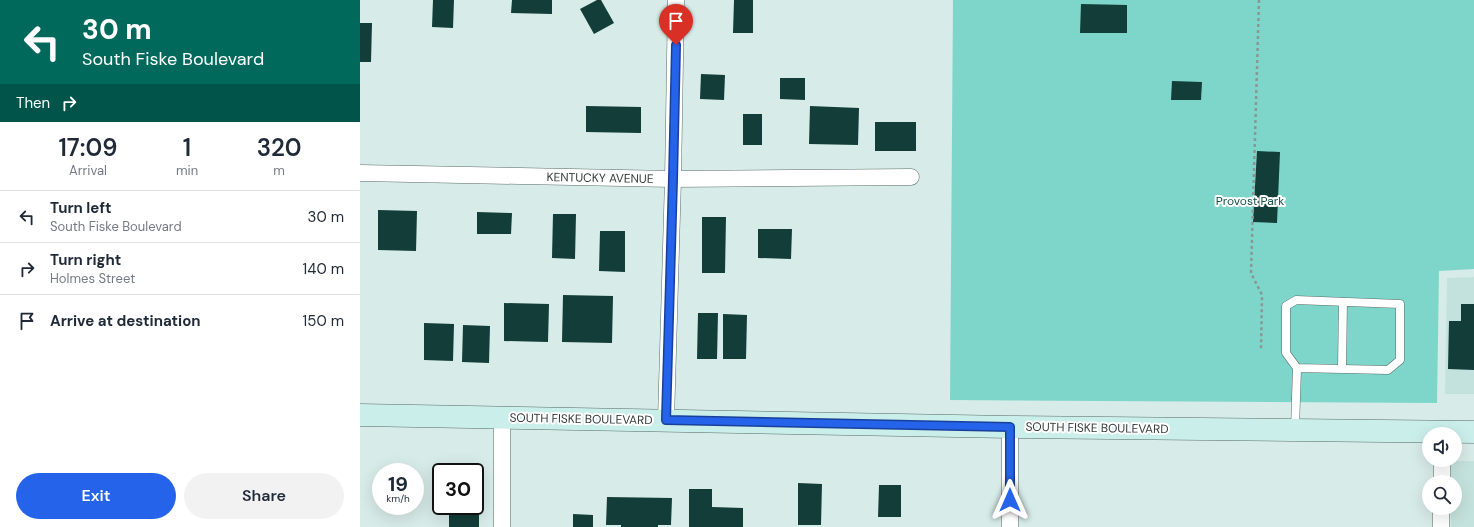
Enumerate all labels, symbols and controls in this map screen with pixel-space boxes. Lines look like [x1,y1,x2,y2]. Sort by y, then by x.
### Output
pin [659,4,693,45]
icon: arrive [665,10,687,32]
text: 30 m [82,11,152,48]
icon: left [16,16,68,68]
text: South Fiske Boulevard [82,47,264,71]
icon: right [58,92,80,114]
text: Then [16,93,50,113]
text: 17:09 [59,132,117,163]
text: 1 [183,132,191,163]
text: 320 [257,132,301,163]
text: Arrival [69,162,107,179]
text: min [176,162,198,179]
text: m [273,162,285,179]
street label: KENTUCKY AVENUE [546,169,654,187]
park label: Provost Park [1216,193,1284,209]
text: Turn left [50,198,111,218]
icon: left [16,206,38,228]
text: 30 m [308,207,344,227]
text: South Fiske Boulevard [50,218,182,235]
text: Turn right [50,250,121,270]
icon: right [16,258,38,280]
text: 140 m [303,259,344,279]
text: Holmes Street [50,270,135,287]
icon: arrive [16,310,38,332]
text: Arrive at destination [50,311,201,331]
text: 150 m [303,311,344,331]
street label: SOUTH FISKE BOULEVARD [509,410,653,428]
street label: SOUTH FISKE BOULEVARD [1025,419,1169,437]
map controls [1422,427,1462,515]
button: sound [1422,427,1462,467]
speed limit sign: 30 [432,463,484,515]
text: 19 [388,471,408,497]
button: Exit [16,473,176,519]
button: Share [184,473,344,519]
button: search [1422,475,1462,515]
position arrow [989,479,1031,521]
text: km/h [386,492,410,505]

